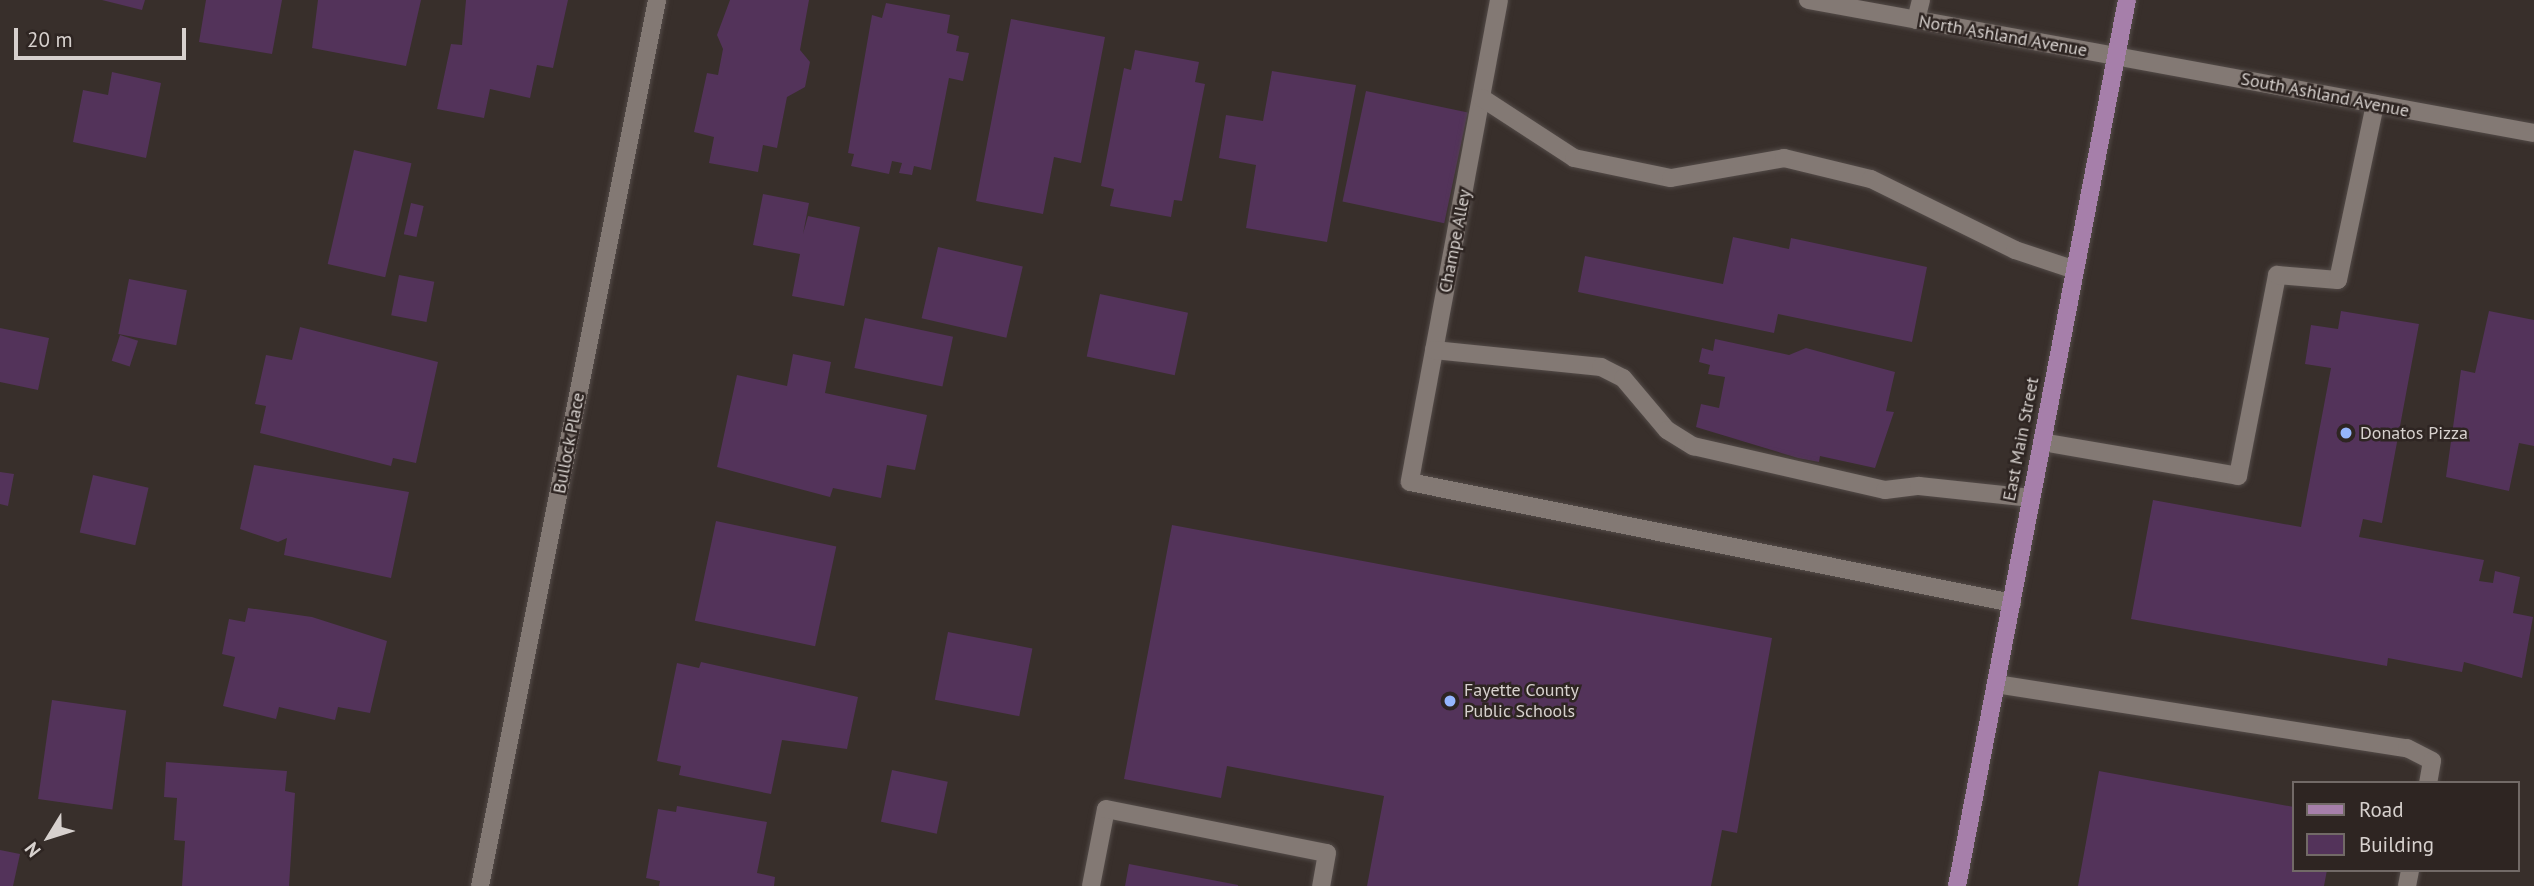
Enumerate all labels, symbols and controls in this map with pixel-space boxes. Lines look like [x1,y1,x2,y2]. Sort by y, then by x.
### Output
street label: North Ashland Avenue [1916,10,2090,62]
scale bar [18,14,189,58]
text: 20 m [27,26,73,53]
street label: South Ashland Avenue [2238,68,2412,122]
street label: Champe Alley [1434,187,1476,295]
street label: East Main Street [1998,375,2044,503]
street label: Bullock Place [549,390,589,496]
place label: Donatos Pizza [2360,422,2468,444]
marker: Donatos Pizza [2338,425,2354,441]
place label: Fayette County Public Schools [1464,680,1579,722]
marker: Fayette County Public Schools [1442,693,1458,709]
legend [2292,781,2520,872]
text: Road [2359,796,2403,823]
north arrow [14,802,84,872]
text: Building [2359,831,2434,858]
text: N [19,838,46,862]

